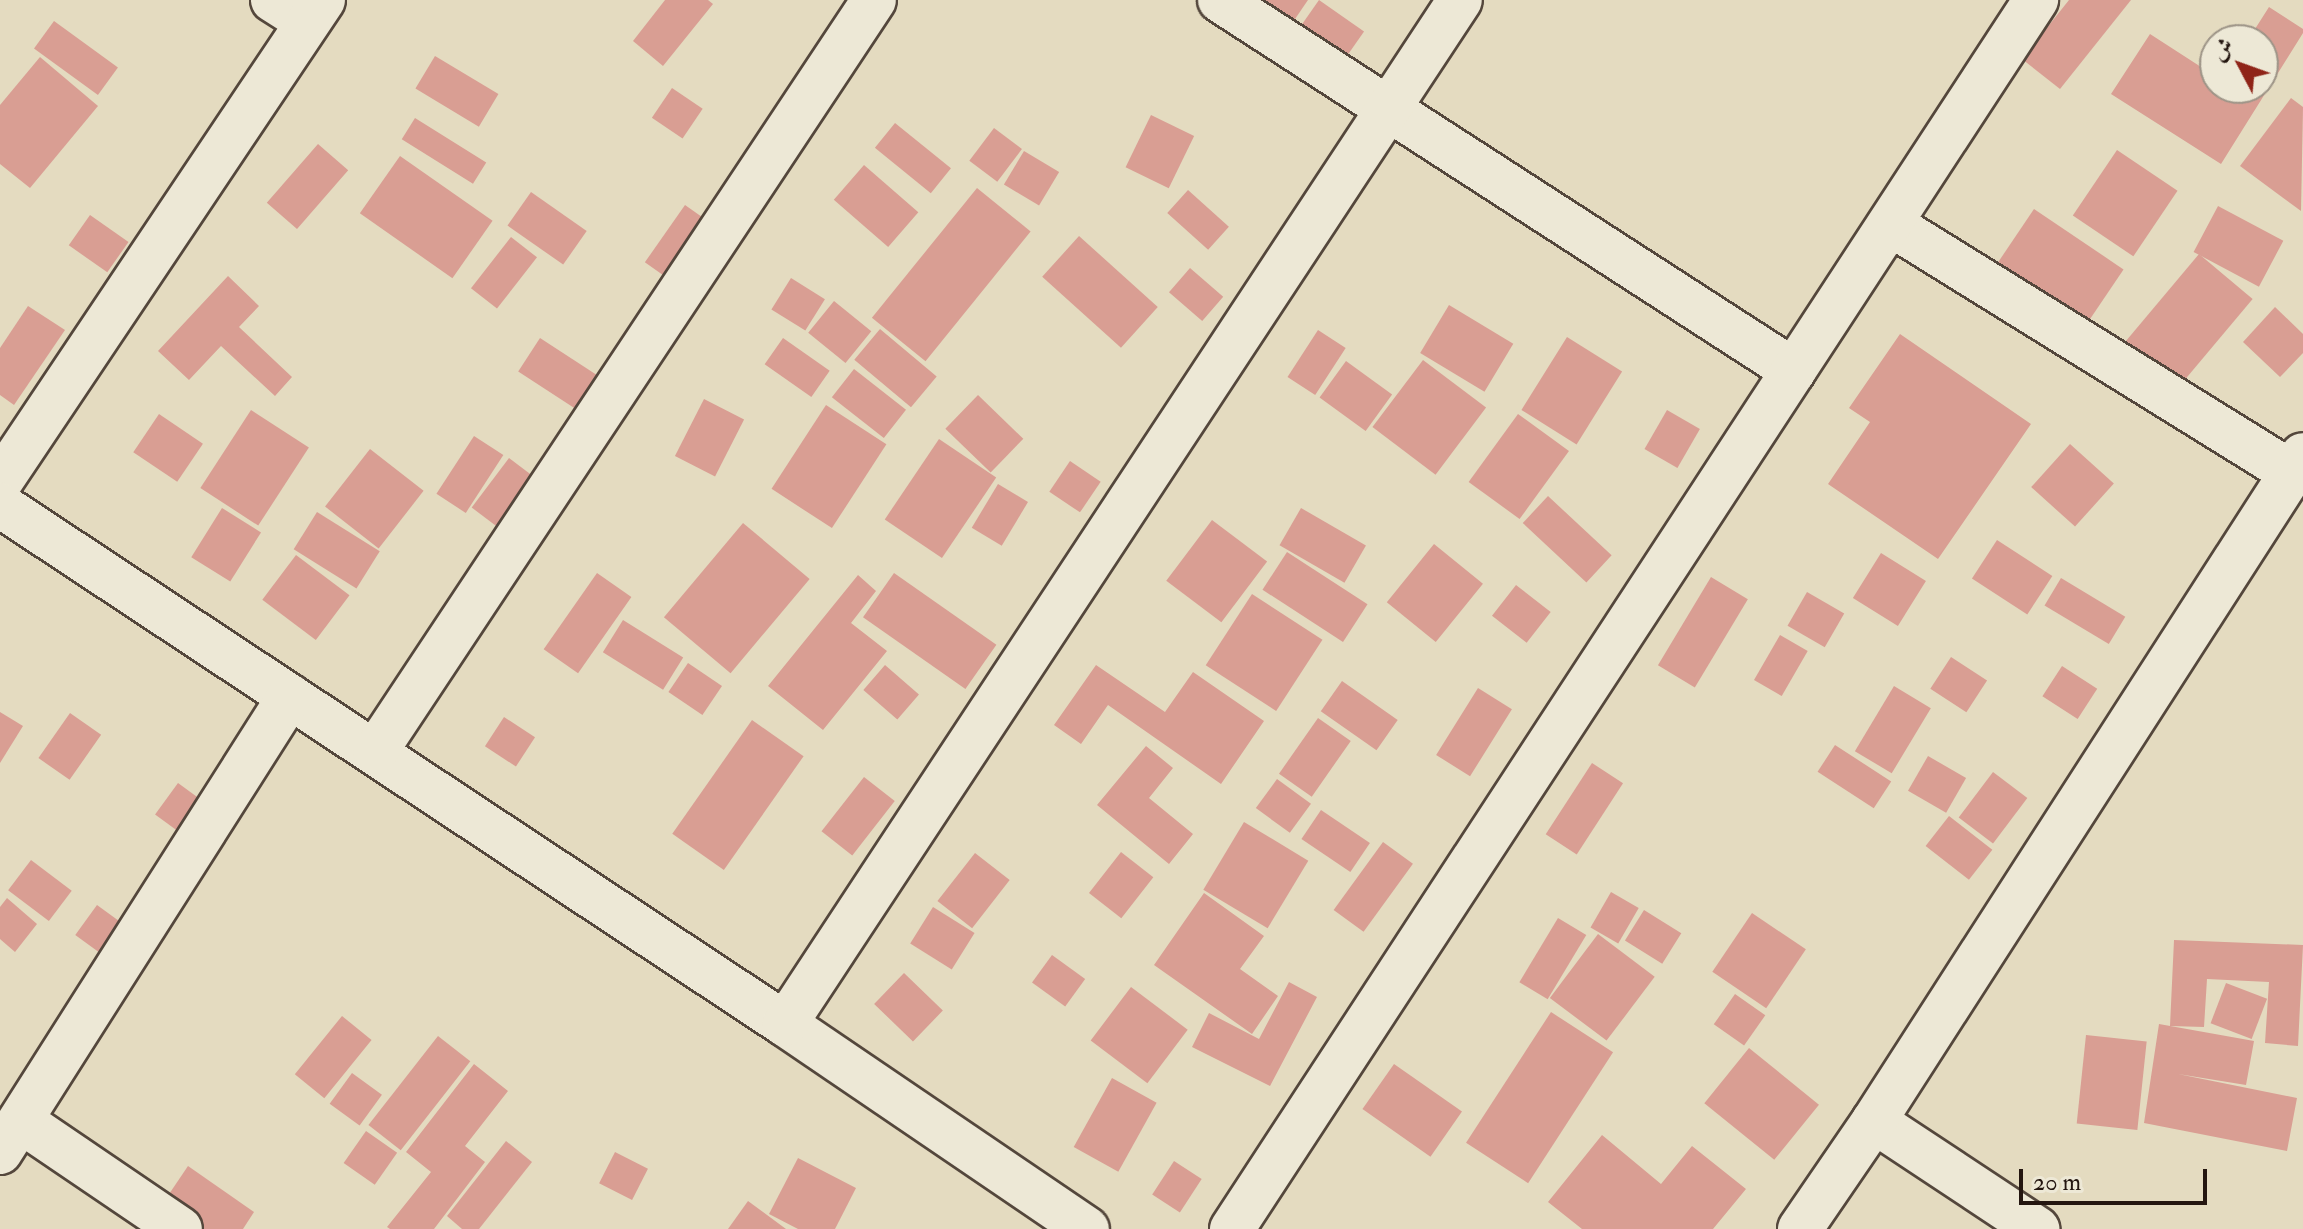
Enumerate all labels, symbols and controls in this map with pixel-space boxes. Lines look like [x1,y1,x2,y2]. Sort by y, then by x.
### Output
north arrow [2199,24,2279,104]
text: ش [2205,32,2240,67]
scale bar [2023,1153,2211,1203]
text: 20 m [2033,1167,2081,1198]

